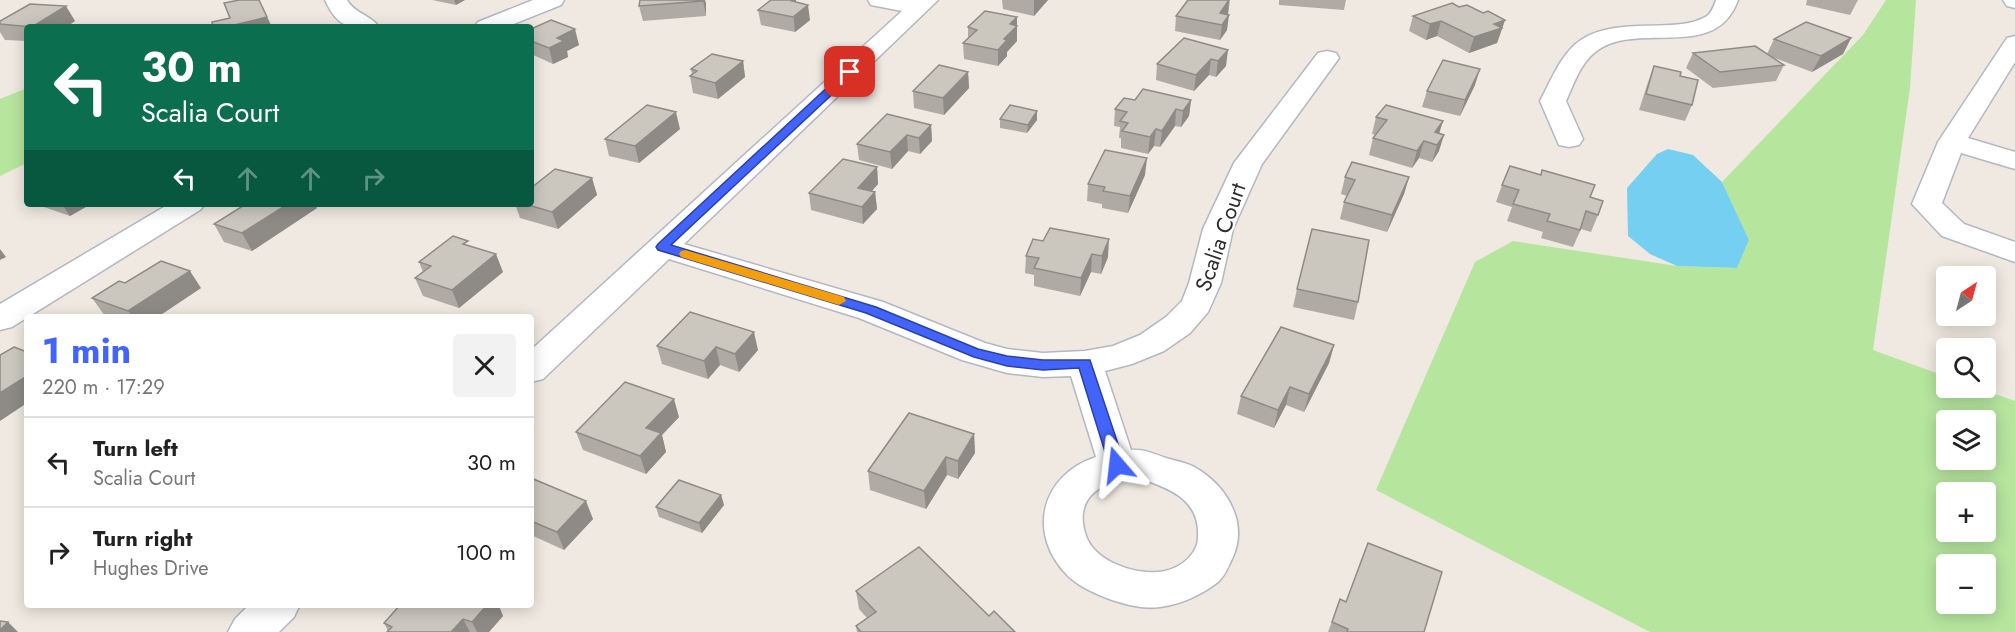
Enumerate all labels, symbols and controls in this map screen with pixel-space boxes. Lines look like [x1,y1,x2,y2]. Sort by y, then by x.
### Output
text: 30 m [141,37,242,98]
pin [824,46,875,97]
icon: left [42,48,120,126]
icon: arrive [833,55,866,88]
text: Scalia Court [141,93,279,132]
icon: left [168,162,201,195]
icon: ahead [231,162,264,195]
icon: ahead [294,162,327,195]
icon: right [357,162,390,195]
street label: Scalia Court [1187,178,1254,295]
north arrow [1936,266,1996,326]
map controls [1936,266,1996,614]
text: 1 min [42,324,131,376]
button: close [453,334,516,397]
button: search [1936,338,1996,398]
text: 220 m · 17:29 [42,373,165,402]
button: layers [1936,410,1996,470]
text: Turn left [93,432,178,464]
position arrow [1085,433,1149,497]
icon: left [42,446,75,479]
text: 30 m [467,446,516,478]
text: Scalia Court [93,464,195,493]
button: + [1936,482,1996,542]
text: Turn right [93,522,193,554]
icon: right [42,536,75,569]
text: 100 m [456,536,516,568]
text: Hughes Drive [93,554,209,583]
button: − [1936,554,1996,614]

